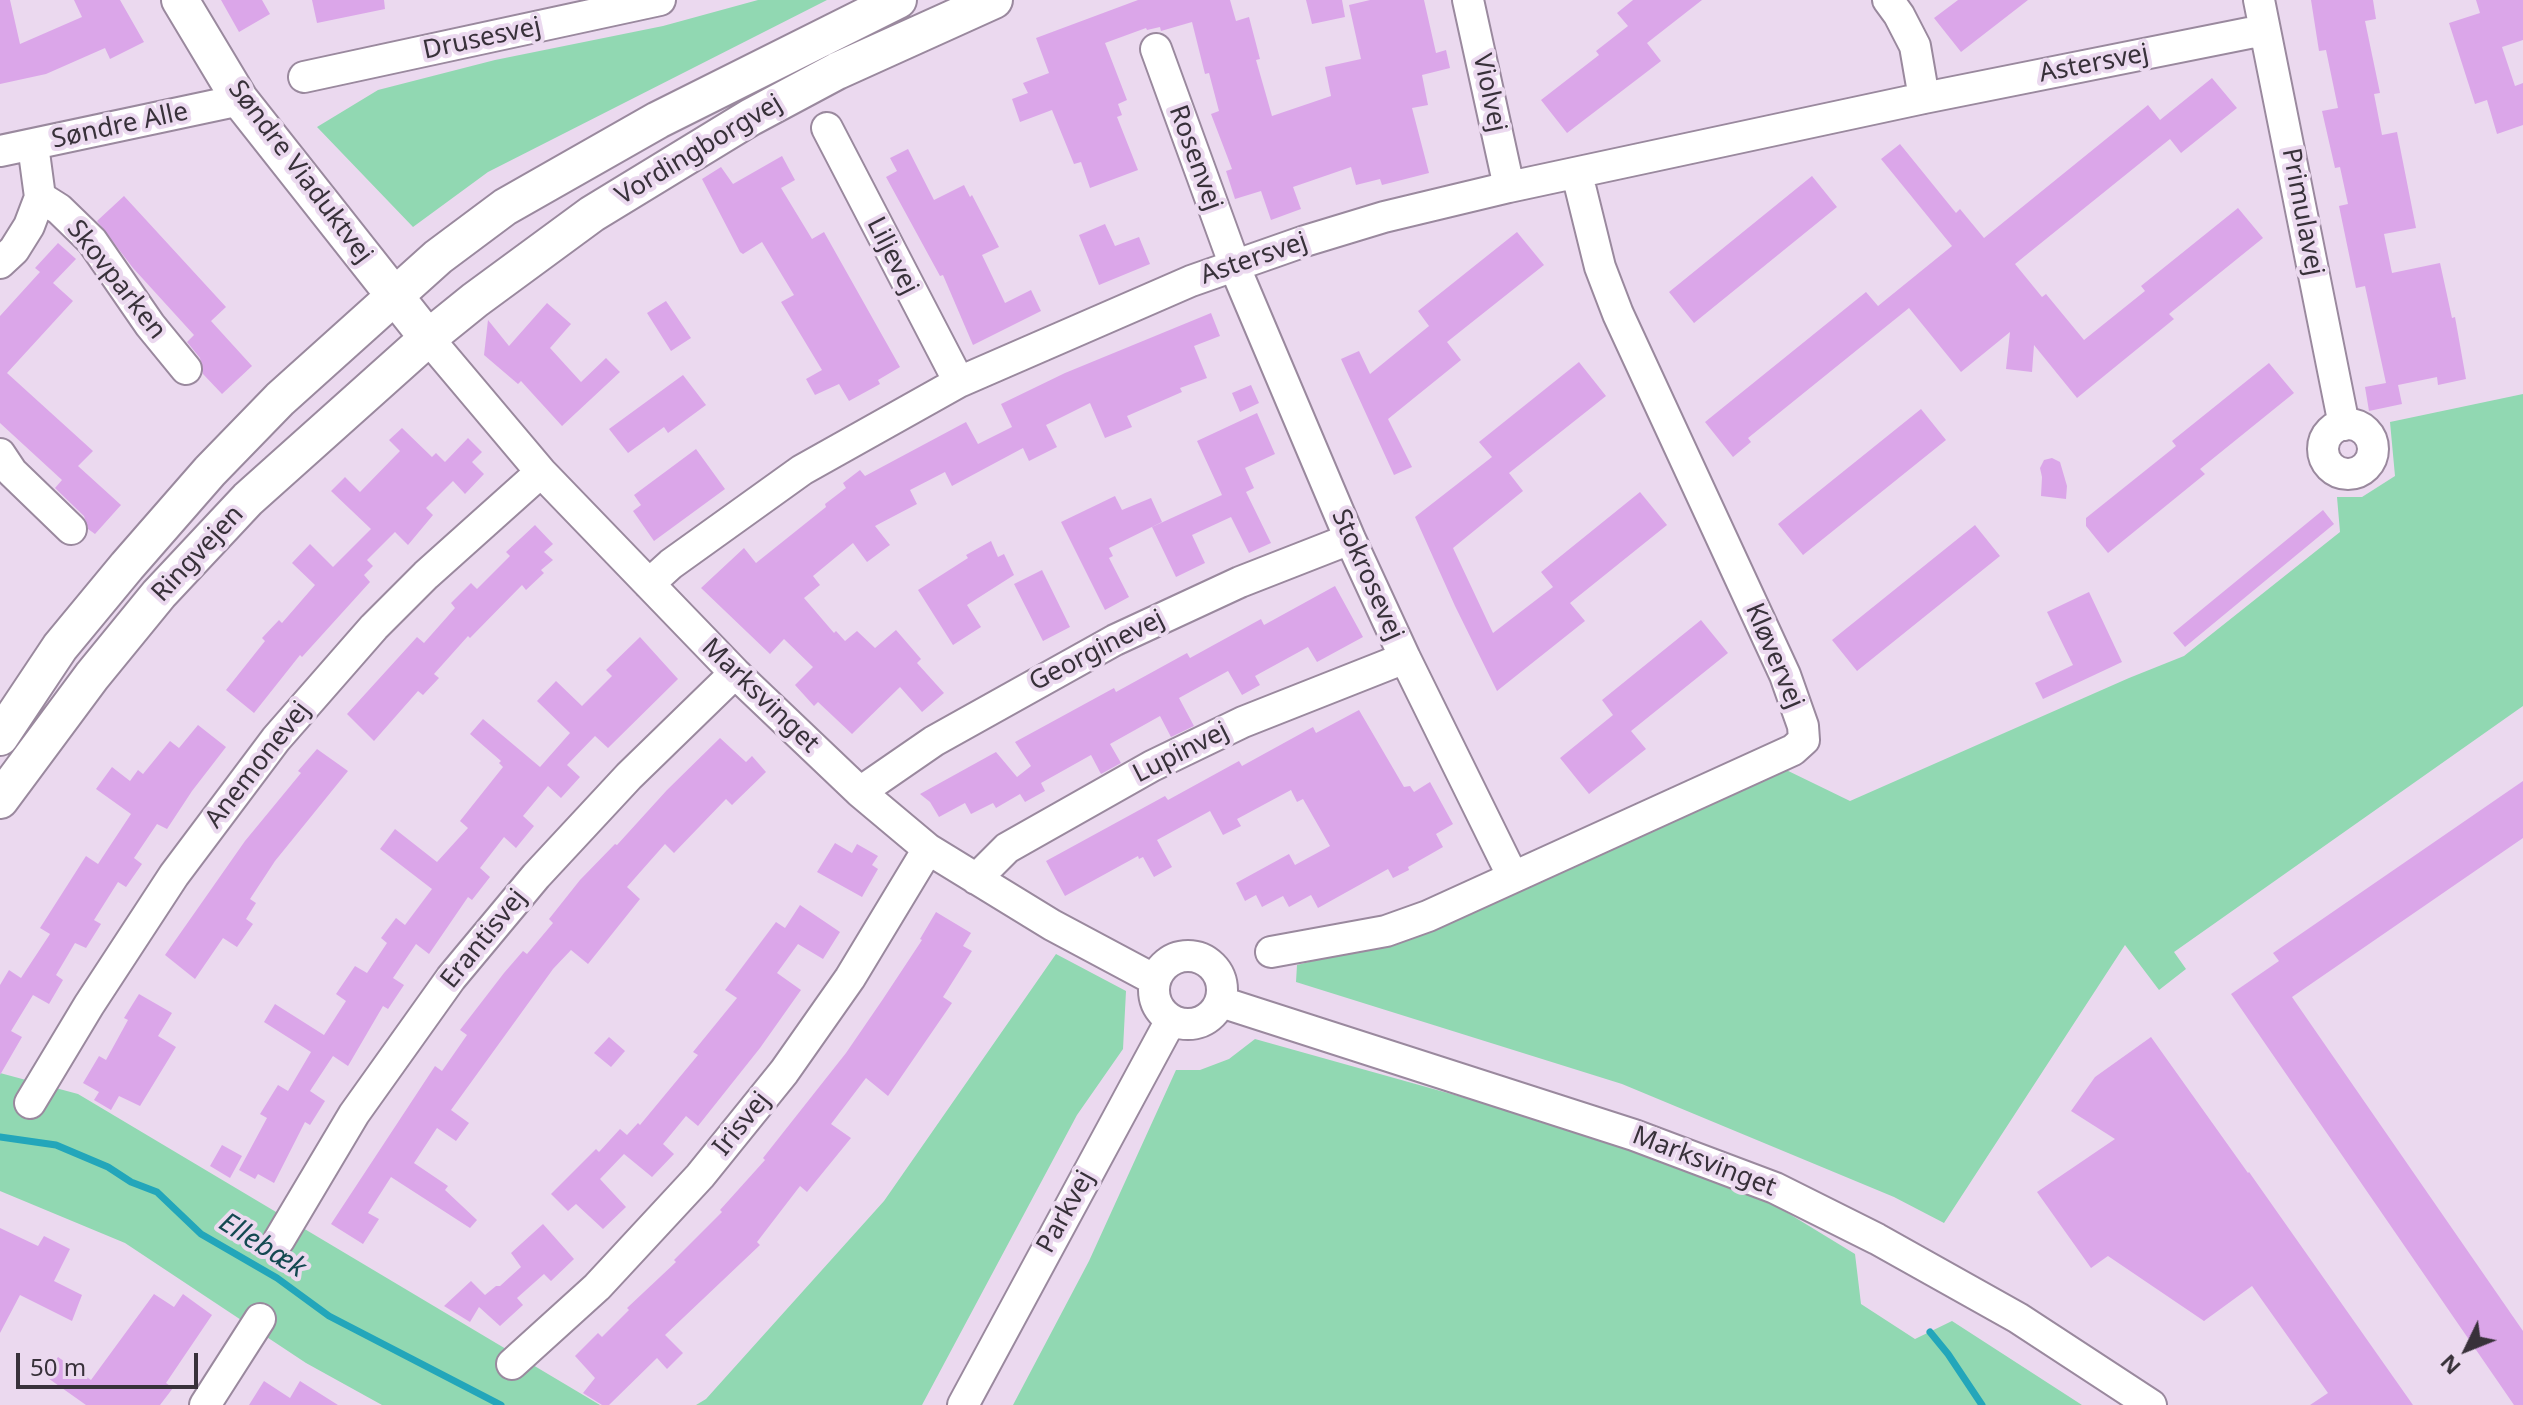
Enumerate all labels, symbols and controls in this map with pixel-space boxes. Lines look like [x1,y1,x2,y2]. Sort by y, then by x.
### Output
street label: Drusesvej [420,11,544,67]
street label: Astersvej [2037,38,2151,90]
street label: Violvej [1465,51,1513,135]
street label: Søndre Viaduktvej [221,75,379,269]
street label: Vordingborgvej [610,88,788,212]
street label: Søndre Alle [49,96,191,156]
street label: Rosenvej [1162,101,1228,215]
street label: Primulavej [2274,145,2330,279]
street label: Liljevej [859,212,925,300]
street label: Skovparken [60,214,172,346]
street label: Astersvej [1196,226,1312,292]
street label: Ringvejen [146,499,250,609]
street label: Stokrosevej [1324,505,1410,645]
street label: Kløvervej [1738,599,1810,713]
street label: Georginevej [1024,604,1170,698]
street label: Marksvinget [695,632,825,760]
street label: Anemonevej [199,695,317,835]
street label: Lupinvej [1128,716,1234,790]
street label: Erantisvej [435,883,533,995]
street label: Irisvej [707,1086,777,1162]
street label: Marksvinget [1628,1120,1780,1204]
street label: Parkvej [1031,1165,1101,1259]
water label: Ellebæk [212,1206,312,1286]
north arrow [2427,1309,2507,1389]
scale bar [20,1337,202,1387]
text: N [2432,1349,2467,1382]
text: 50 m [30,1350,86,1383]

